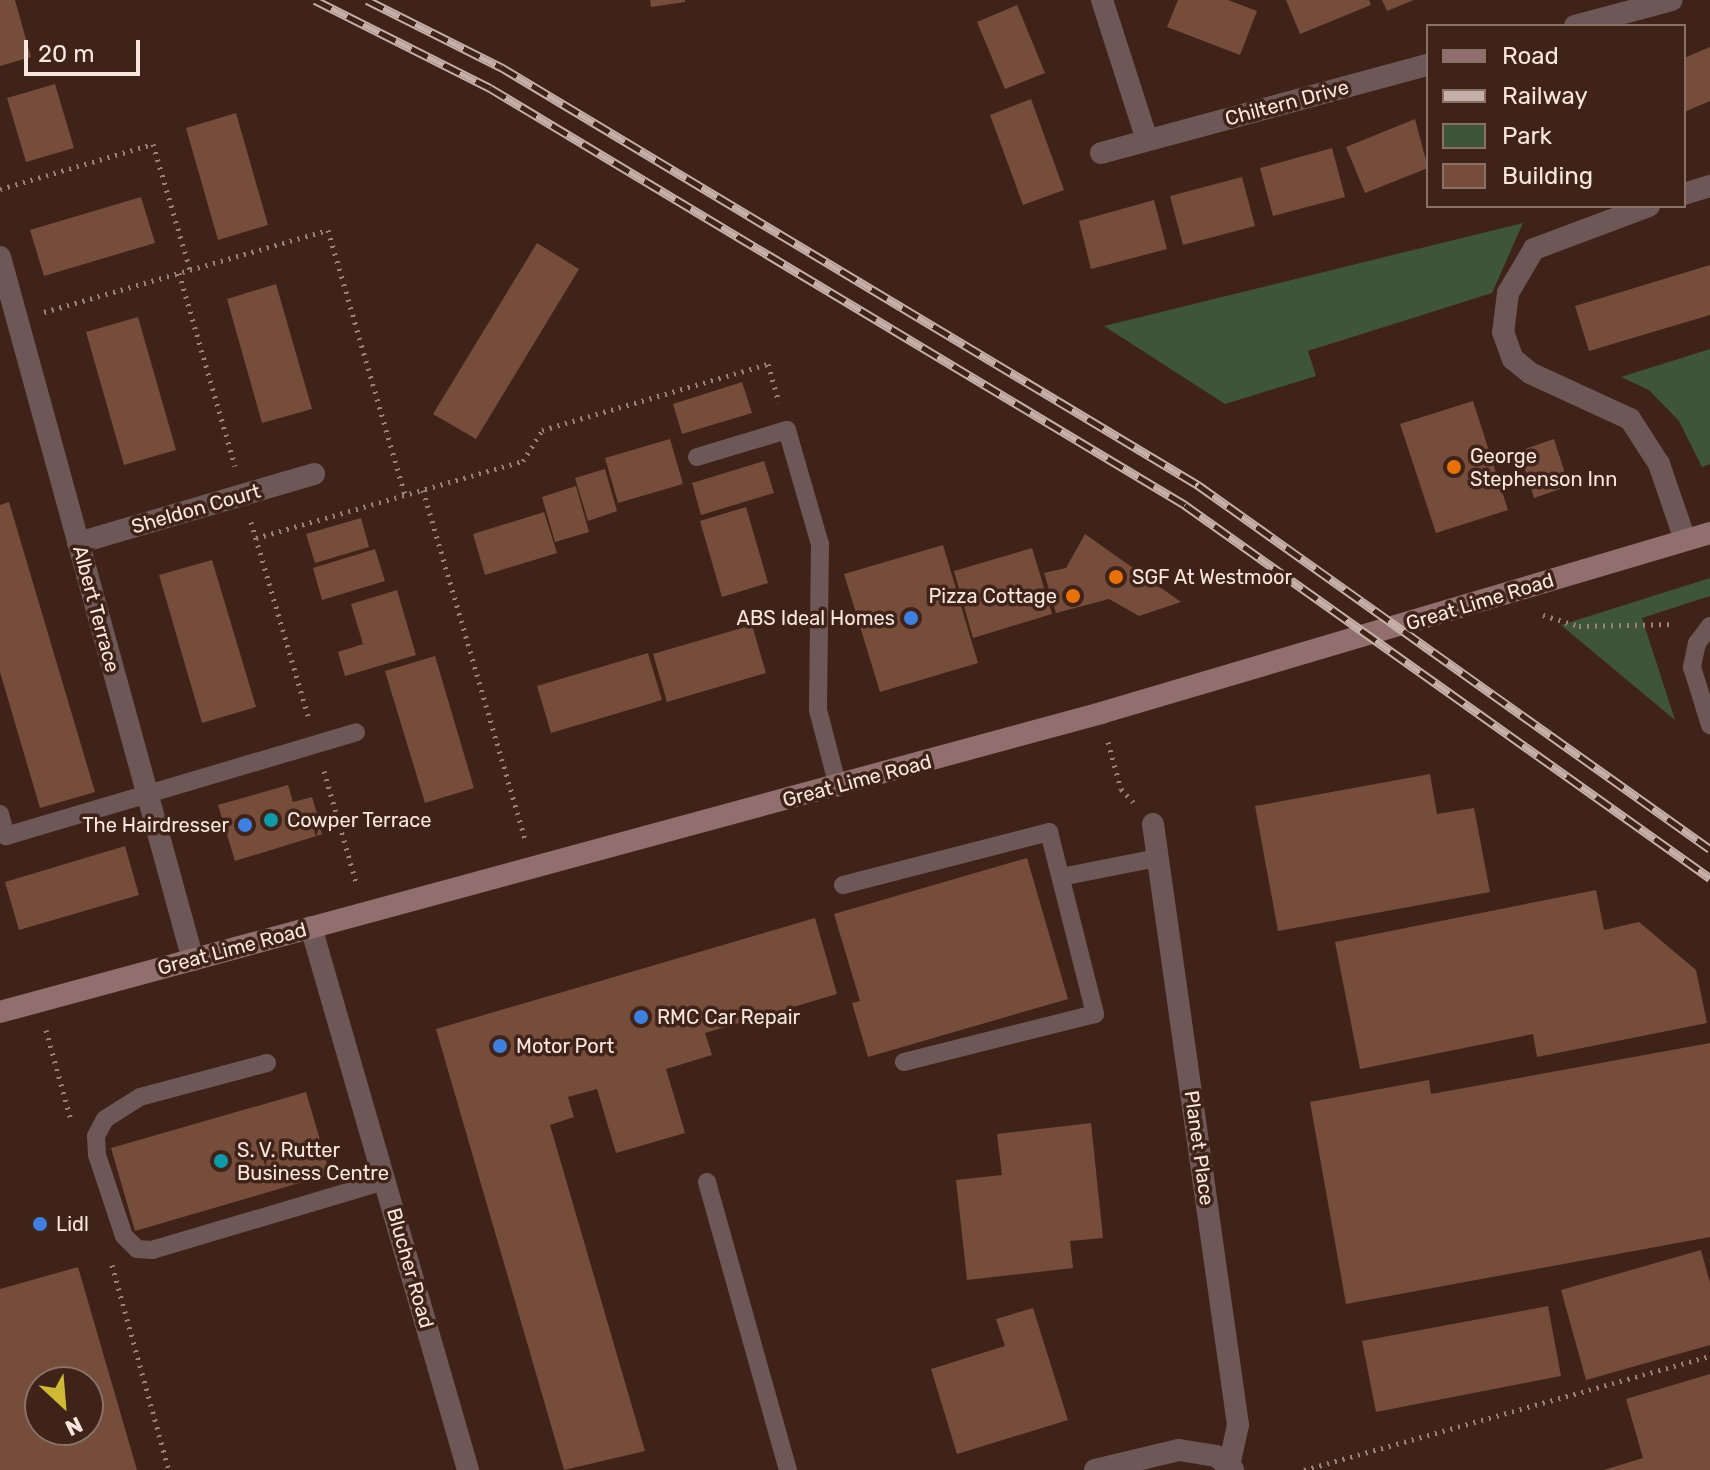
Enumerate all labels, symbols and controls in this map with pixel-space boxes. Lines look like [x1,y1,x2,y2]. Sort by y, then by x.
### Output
scale bar [28,24,144,74]
legend [1426,24,1686,208]
text: 20 m [38,40,95,68]
text: Road [1502,42,1559,70]
street label: Chiltern Drive [1223,75,1351,131]
text: Railway [1502,82,1588,110]
text: Park [1502,122,1552,150]
text: Building [1502,162,1593,190]
place label: George Stephenson Inn [1470,444,1617,491]
marker: George Stephenson Inn [1445,458,1463,476]
street label: Sheldon Court [129,479,263,539]
street label: Albert Terrace [67,543,125,675]
place label: SGF At Westmoor [1132,565,1293,589]
marker: SGF At Westmoor [1107,568,1125,586]
street label: Great Lime Road [1403,568,1557,636]
place label: Pizza Cottage [928,584,1057,608]
marker: Pizza Cottage [1064,587,1082,605]
place label: ABS Ideal Homes [737,606,895,630]
marker: ABS Ideal Homes [902,609,920,627]
street label: Great Lime Road [780,750,934,812]
place label: Cowper Terrace [287,808,432,832]
marker: Cowper Terrace [262,811,280,829]
place label: The Hairdresser [82,813,229,837]
marker: The Hairdresser [236,816,254,834]
street label: Great Lime Road [155,918,309,980]
place label: RMC Car Repair [657,1005,801,1029]
marker: RMC Car Repair [632,1008,650,1026]
place label: Motor Port [516,1034,615,1058]
marker: Motor Port [491,1037,509,1055]
street label: Planet Place [1179,1089,1219,1207]
place label: S. V. Rutter Business Centre [237,1138,389,1185]
marker: S. V. Rutter Business Centre [212,1152,230,1170]
street label: Blucher Road [381,1205,439,1331]
place label: Lidl [56,1212,89,1236]
marker: Lidl [31,1215,49,1233]
north arrow [24,1366,104,1446]
text: N [61,1411,87,1442]

